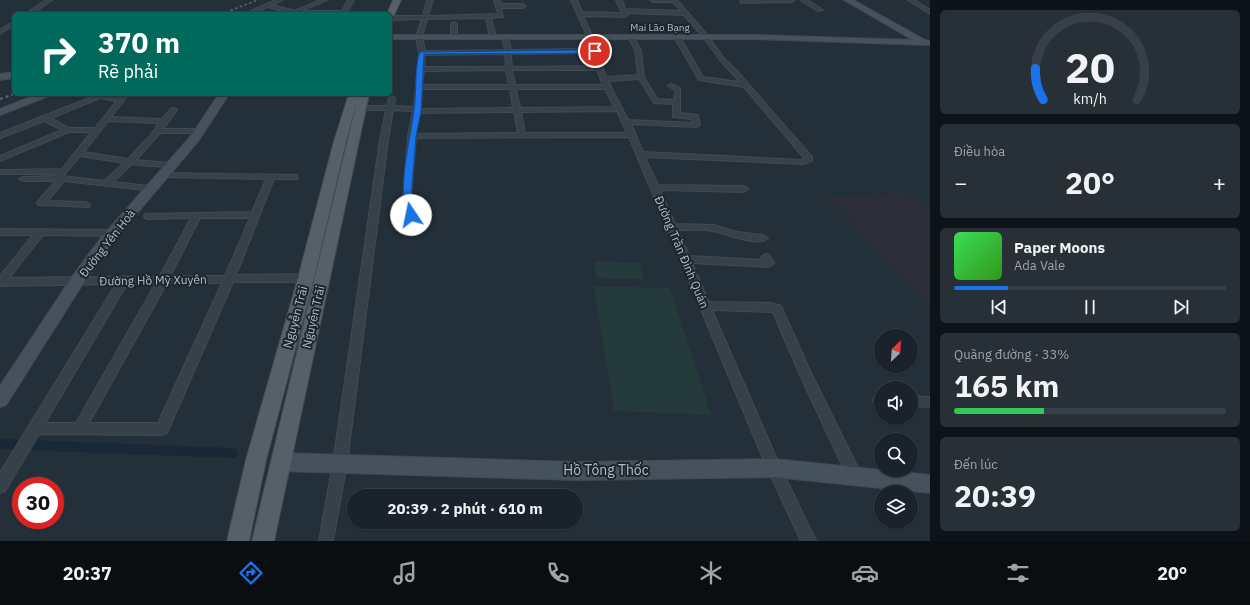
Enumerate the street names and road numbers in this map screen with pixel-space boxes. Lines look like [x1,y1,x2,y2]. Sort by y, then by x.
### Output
street label: Mai Lão Bạng [630,21,690,34]
street label: Đường Trần Đình Quán [652,194,712,310]
street label: Đường Yên Hoà [76,206,139,280]
street label: Đường Hồ Mỹ Xuyên [99,272,207,288]
street label: Nguyễn Trãi [279,284,311,350]
street label: Nguyên Trãi [299,284,327,350]
street label: Hồ Tông Thốc [563,461,649,479]

